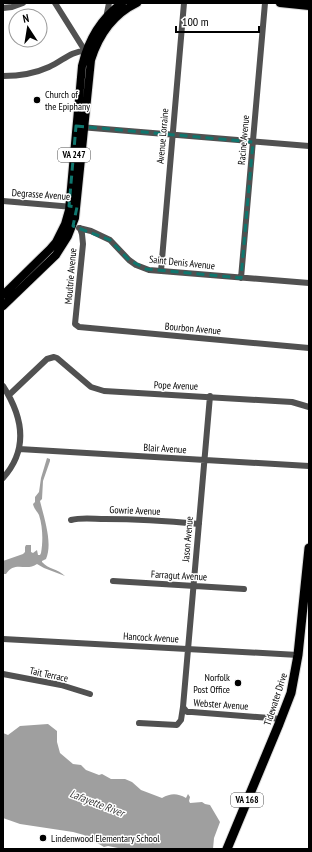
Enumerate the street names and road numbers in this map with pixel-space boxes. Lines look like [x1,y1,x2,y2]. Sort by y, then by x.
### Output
street label: Avenue Lorraine [154,108,171,164]
street label: Racine Avenue [235,114,252,166]
road number: VA 247 [58,148,90,162]
street label: Degrasse Avenue [11,186,71,203]
street label: Moultrie Avenue [62,247,79,305]
street label: Saint Denis Avenue [148,253,216,272]
street label: Bourbon Avenue [164,320,222,337]
street label: Pope Avenue [154,378,198,393]
street label: Blair Avenue [143,441,187,456]
street label: Gowrie Avenue [109,503,161,518]
street label: Jason Avenue [179,516,196,563]
street label: Farragut Avenue [151,568,207,583]
street label: Hancock Avenue [123,630,179,645]
street label: Tait Terrace [28,664,69,685]
street label: Tidewater Drive [261,671,290,727]
street label: Webster Avenue [193,696,249,713]
road number: VA 168 [231,793,263,807]

